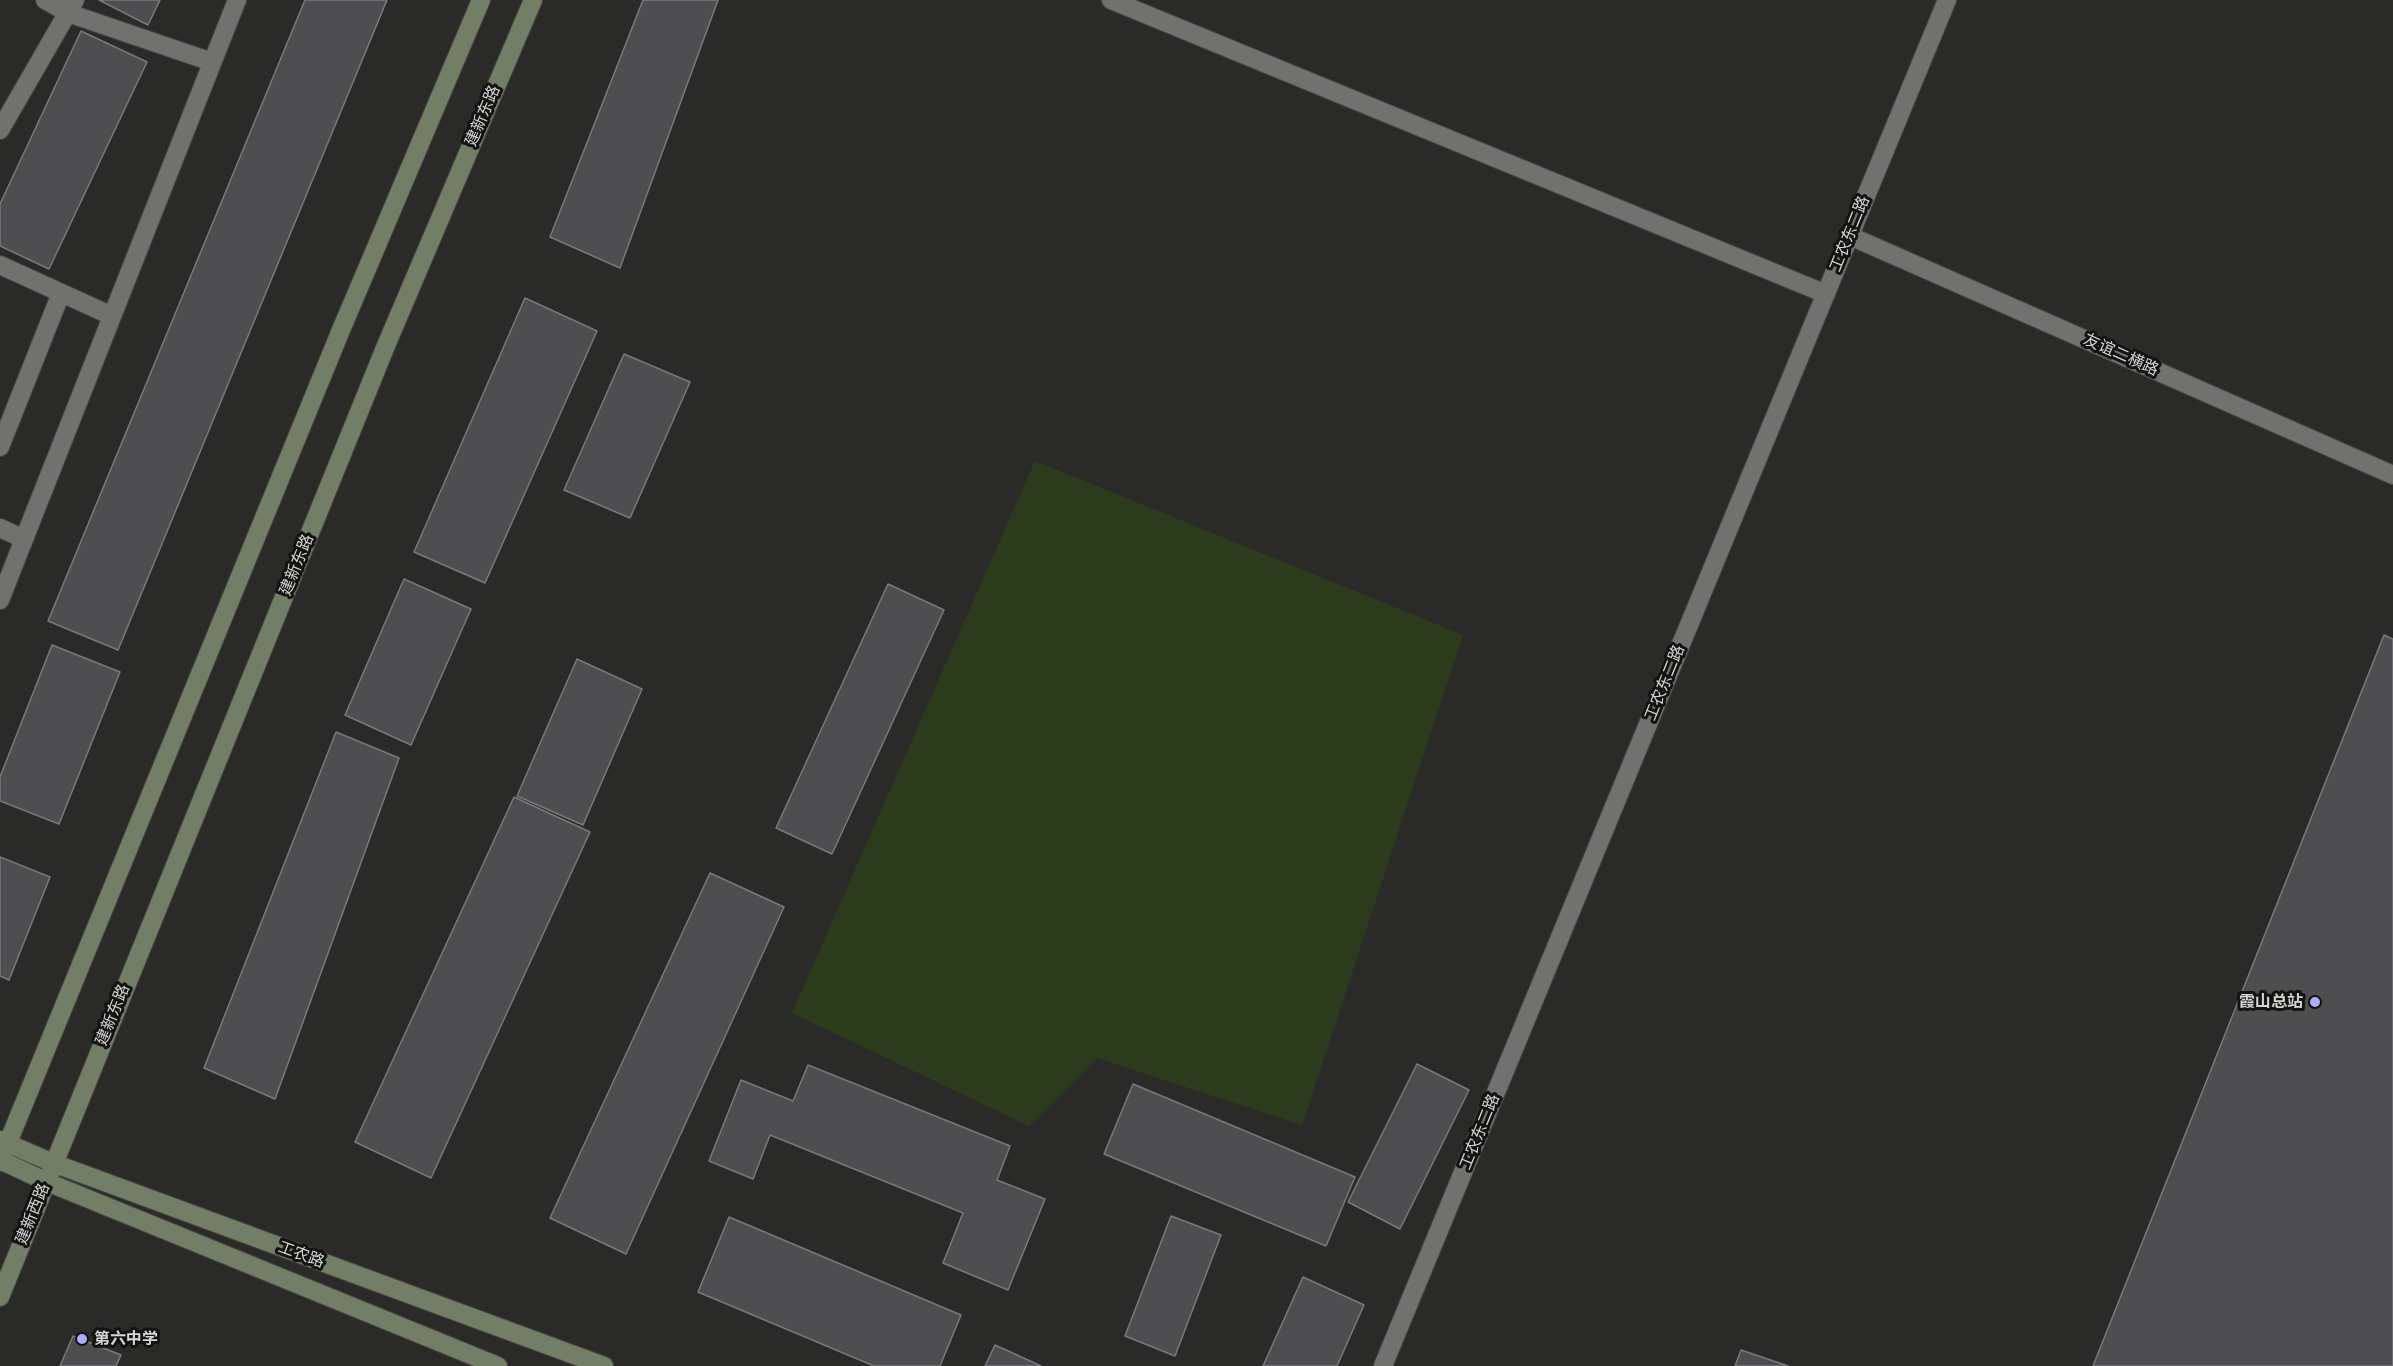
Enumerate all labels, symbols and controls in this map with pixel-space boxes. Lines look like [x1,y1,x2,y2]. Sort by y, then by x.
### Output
street label: 建新东路 [462,83,504,149]
street label: 工农东二路 [1826,193,1874,275]
street label: 友谊二横路 [2081,330,2161,380]
street label: 建新东路 [276,532,318,598]
street label: 工农东二路 [1641,642,1689,724]
street label: 建新东路 [92,982,134,1048]
place label: 霞山总站 [2239,992,2303,1012]
marker: 霞山总站 [2308,995,2322,1009]
street label: 工农东二路 [1456,1091,1504,1173]
street label: 建新西路 [12,1181,54,1247]
street label: 工农路 [275,1238,327,1272]
place label: 第六中学 [94,1329,158,1349]
marker: 第六中学 [75,1332,89,1346]

